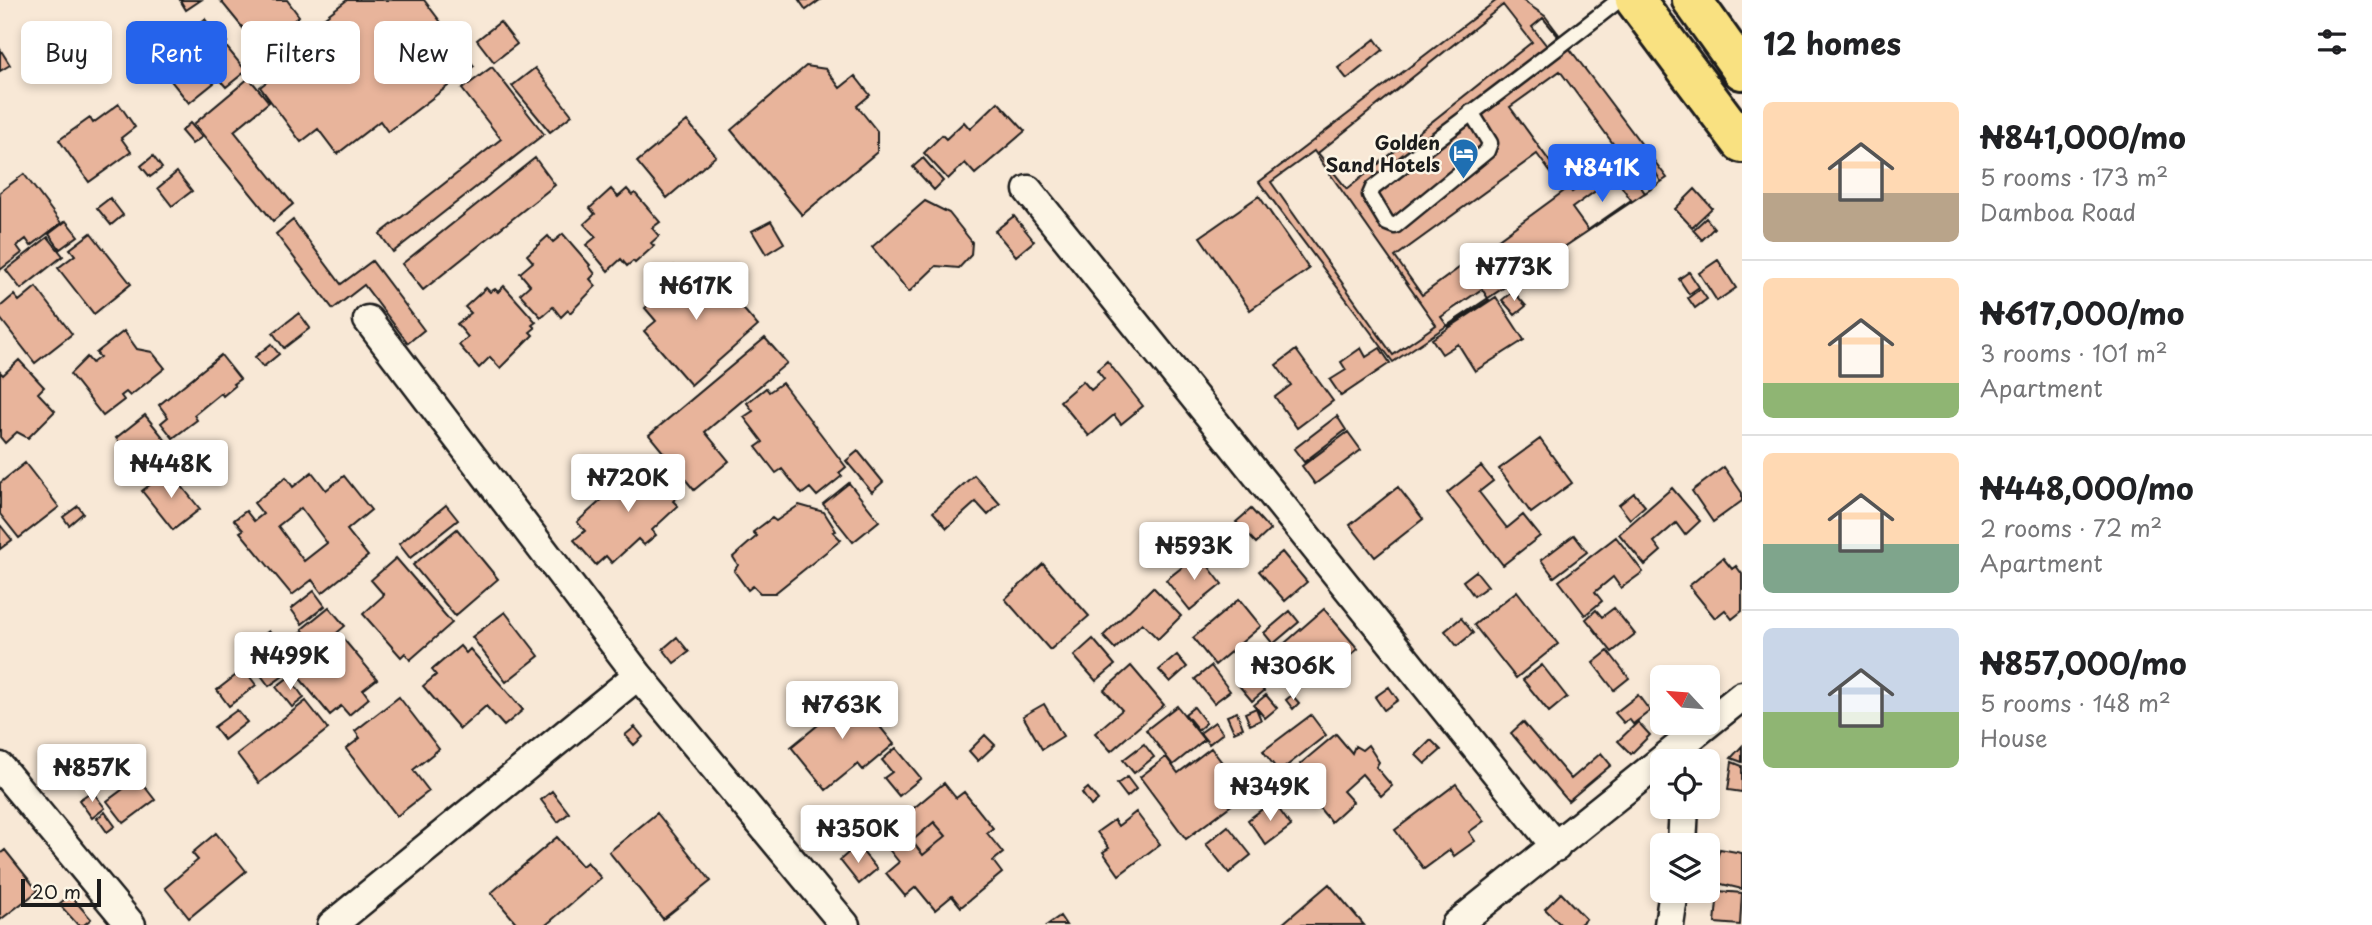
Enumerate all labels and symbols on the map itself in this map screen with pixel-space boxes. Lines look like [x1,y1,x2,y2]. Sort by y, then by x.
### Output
place label: Golden Sand Hotels [1325,128,1440,178]
hotel icon: Golden Sand Hotels [1446,136,1480,180]
pin: ₦841K [1553,144,1651,204]
pin: ₦773K [1465,244,1563,303]
pin: ₦617K [647,262,745,322]
pin: ₦448K [122,440,220,500]
pin: ₦720K [579,454,677,514]
pin: ₦593K [1145,522,1243,582]
pin: ₦499K [241,632,339,692]
pin: ₦306K [1244,642,1342,702]
north arrow [1650,665,1720,735]
pin: ₦763K [793,682,891,741]
pin: ₦857K [43,744,141,804]
pin: ₦349K [1221,764,1319,823]
pin: ₦350K [809,806,907,865]
scale bar [21,876,102,908]

